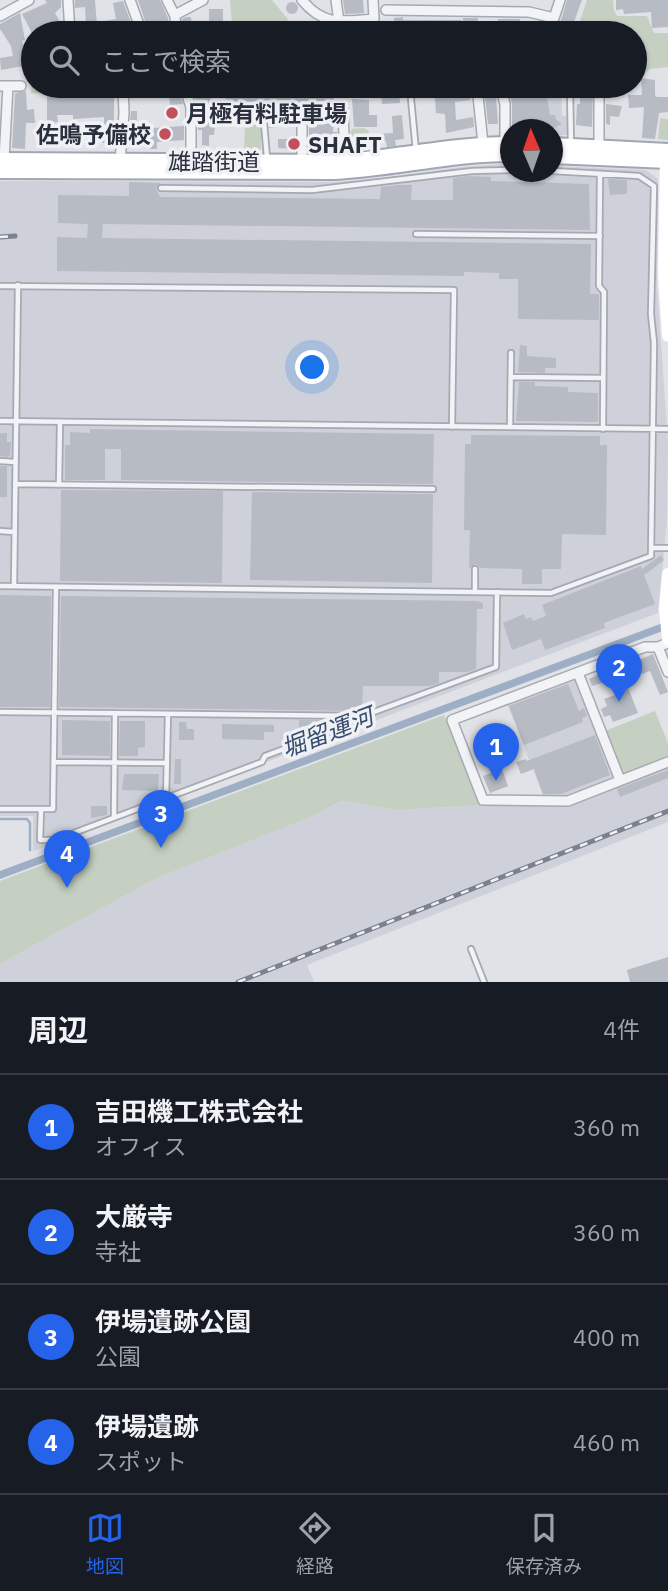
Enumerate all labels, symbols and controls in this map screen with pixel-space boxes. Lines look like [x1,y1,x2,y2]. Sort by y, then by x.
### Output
search box [21,21,647,98]
icon: search [45,41,83,79]
text: ここで検索 [101,44,231,78]
place label: 月極有料駐車場 [186,98,347,128]
marker: 月極有料駐車場 [164,105,180,121]
place label: 佐鳴予備校 [36,119,151,149]
north arrow [500,119,563,182]
marker: 佐鳴予備校 [157,126,173,142]
place label: SHAFT [308,129,382,159]
marker: SHAFT [286,136,302,152]
street label: 雄踏街道 [168,146,260,176]
your location [295,350,329,384]
pin: 2 [596,644,642,702]
water label: 堀留運河 [276,698,381,764]
pin: 1 [473,723,519,781]
pin: 3 [138,790,184,848]
pin: 4 [44,830,90,888]
text: 周辺 [28,1010,88,1049]
text: 4件 [603,1014,640,1044]
text: 吉田機工株式会社 [95,1094,303,1128]
text: 1 [44,1112,58,1142]
text: 360 m [573,1112,640,1142]
text: オフィス [95,1131,187,1161]
text: 大厳寺 [95,1199,173,1233]
text: 2 [44,1217,58,1247]
text: 360 m [573,1217,640,1247]
text: 寺社 [95,1236,141,1266]
text: 伊場遺跡公園 [95,1304,251,1338]
text: 3 [44,1322,58,1352]
text: 400 m [573,1322,640,1352]
text: 公園 [95,1341,141,1371]
text: 伊場遺跡 [95,1409,199,1443]
text: 4 [44,1427,58,1457]
text: 460 m [573,1427,640,1457]
text: スポット [95,1446,187,1476]
tab: 地図 [86,1509,124,1578]
tab: 経路 [296,1509,334,1578]
tab: 保存済み [506,1509,582,1578]

